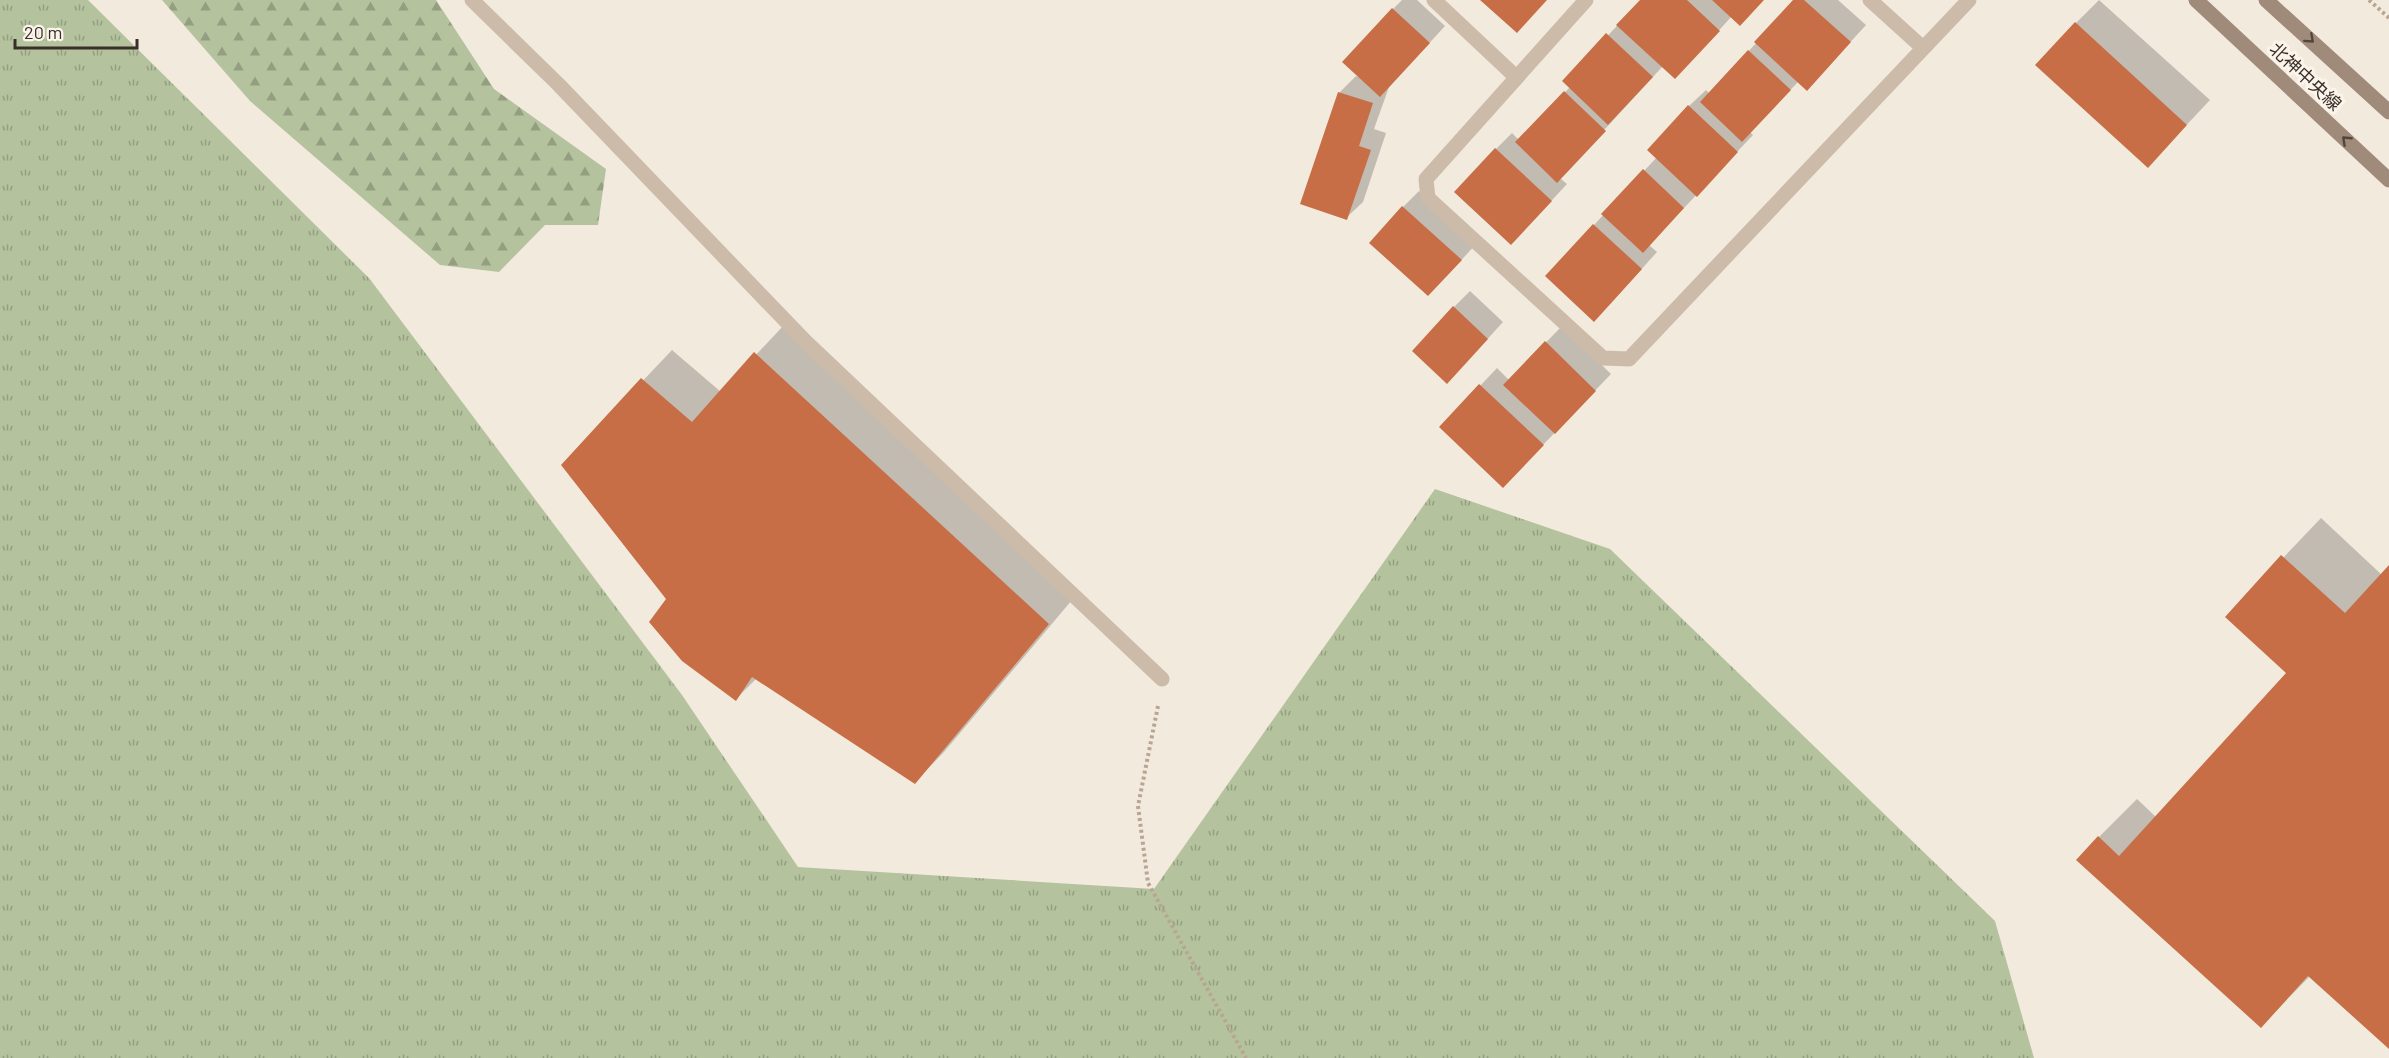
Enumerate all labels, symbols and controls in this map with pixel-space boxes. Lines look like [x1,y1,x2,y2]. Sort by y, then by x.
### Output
scale bar [15,12,136,50]
text: 20 m [24,21,62,43]
one-way arrow [2302,32,2313,43]
street label: 北神中央線 [2266,37,2346,115]
one-way arrow [2342,136,2353,147]

